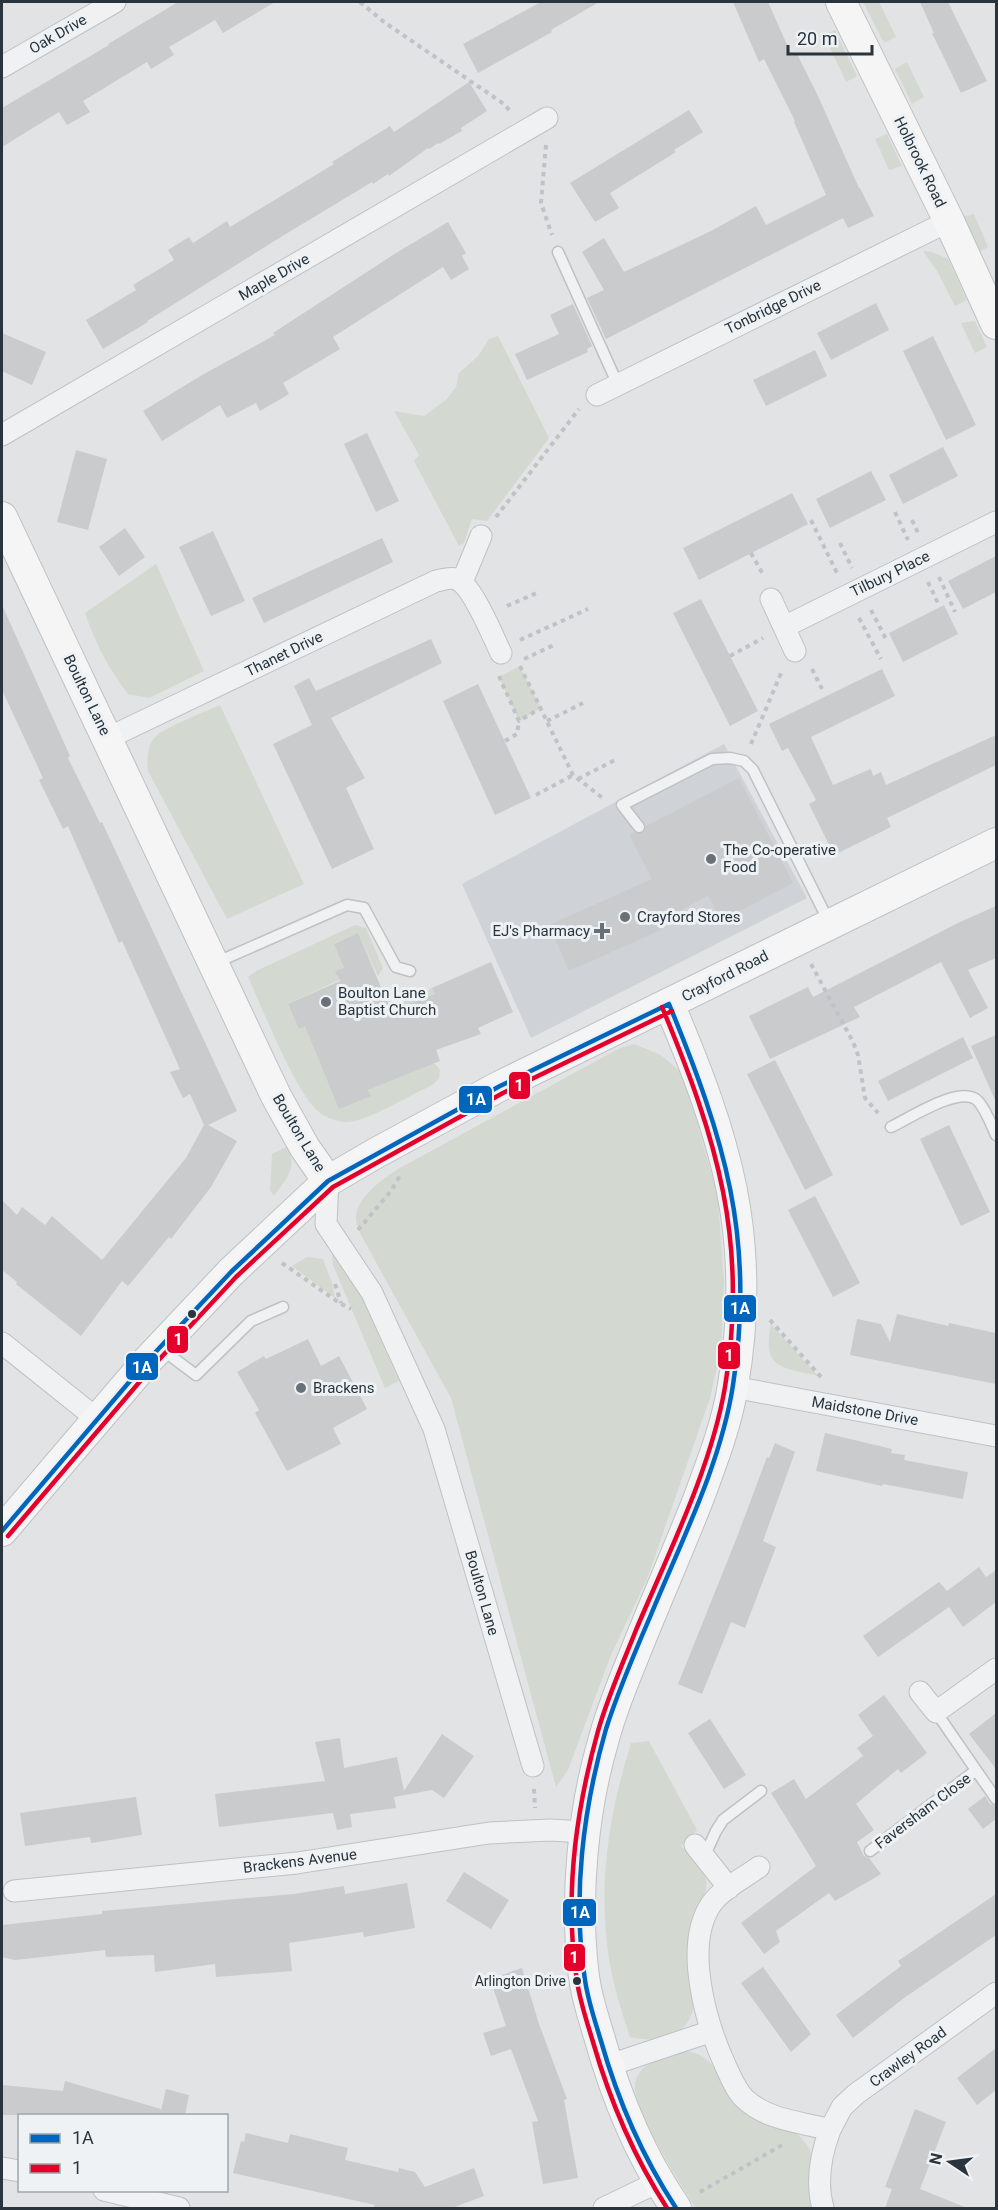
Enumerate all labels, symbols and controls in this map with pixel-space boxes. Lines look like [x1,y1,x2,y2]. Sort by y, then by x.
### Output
street label: Oak Drive [26,10,90,58]
scale bar [788,18,872,56]
text: 20 m [797,28,837,49]
street label: Holbrook Road [890,114,950,210]
street label: Maple Drive [235,250,313,304]
street label: Tonbridge Drive [722,276,824,338]
street label: Tilbury Place [847,547,933,601]
street label: Thanet Drive [242,627,326,680]
street label: Boulton Lane [60,652,114,738]
place label: The Co-operative Food [723,841,836,876]
marker: The Co-operative Food [704,852,718,866]
place label: Crayford Stores [637,908,741,926]
marker: Crayford Stores [618,910,632,924]
place label: EJ's Pharmacy [492,922,590,940]
marker: EJ's Pharmacy [595,924,609,938]
street label: Crayford Road [679,946,771,1006]
place label: Boulton Lane Baptist Church [338,984,436,1019]
marker: Boulton Lane Baptist Church [319,995,333,1009]
line badge: 1 [508,1071,531,1100]
text: 1 [514,1076,524,1095]
line badge: 1A [458,1085,493,1114]
text: 1A [466,1090,486,1109]
street label: Boulton Lane [269,1091,329,1175]
line badge: 1A [723,1294,757,1323]
text: 1A [730,1299,750,1318]
unlabelled marker [186,1308,198,1320]
line badge: 1 [166,1325,189,1354]
text: 1 [173,1330,183,1349]
line badge: 1 [717,1341,741,1370]
text: 1 [724,1346,734,1365]
line badge: 1A [125,1352,159,1381]
text: 1A [132,1358,152,1377]
place label: Brackens [313,1379,375,1397]
marker: Brackens [294,1381,308,1395]
street label: Maidstone Drive [810,1393,920,1429]
street label: Boulton Lane [461,1548,503,1638]
street label: Faversham Close [872,1769,974,1853]
street label: Brackens Avenue [242,1845,358,1877]
line badge: 1A [562,1898,597,1927]
text: 1A [570,1903,590,1922]
line badge: 1 [563,1943,586,1972]
text: 1 [569,1948,579,1967]
place label: Arlington Drive [475,1973,566,1989]
marker: Arlington Drive [571,1975,583,1987]
street label: Crawley Road [866,2023,950,2091]
legend [18,2114,228,2192]
text: 1A [72,2127,94,2148]
north arrow [920,2132,980,2192]
text: N [925,2151,946,2166]
text: 1 [72,2157,82,2178]

